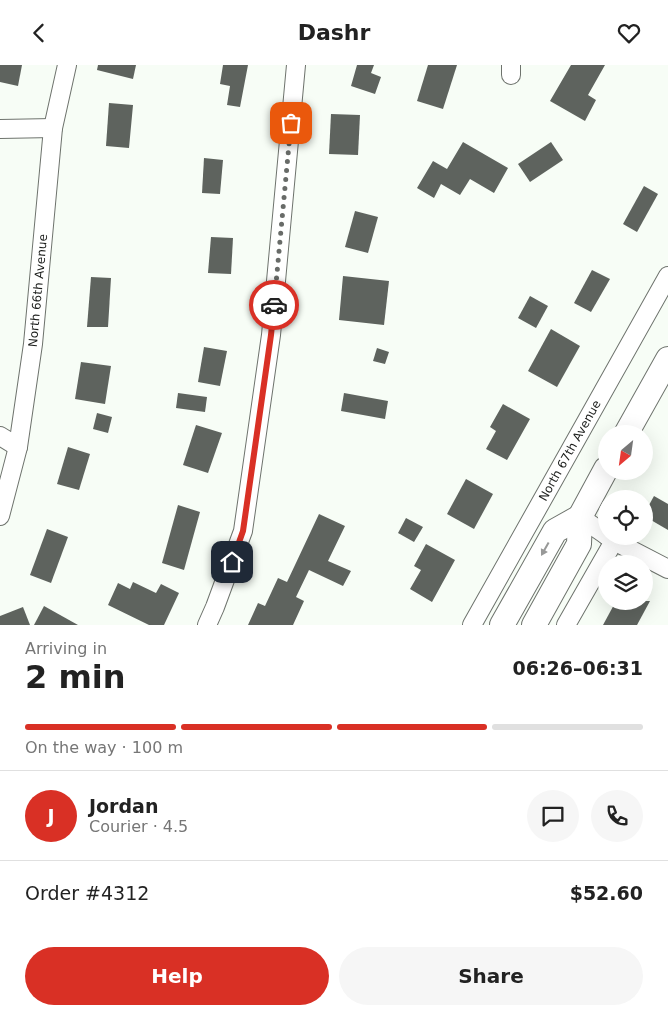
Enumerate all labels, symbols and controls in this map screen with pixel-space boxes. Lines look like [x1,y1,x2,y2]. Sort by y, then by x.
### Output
icon: back [25,19,53,47]
icon: heart [615,19,643,47]
text: Dashr [298,20,370,45]
pin [270,102,312,144]
icon: bag [277,109,305,137]
street label: North 66th Avenue [26,233,50,348]
courier [249,280,299,330]
icon: car [260,291,288,319]
street label: North 67th Avenue [536,398,604,504]
north arrow [598,425,652,480]
map controls [598,425,653,610]
button: locate [598,490,653,545]
pin [211,541,253,583]
one-way arrow [541,542,550,555]
icon: home [218,548,246,576]
button: layers [598,555,653,610]
text: Arriving in [25,639,107,658]
text: 06:26–06:31 [513,657,643,679]
text: 2 min [25,658,126,696]
text: On the way · 100 m [25,738,183,757]
button: chat [527,790,579,842]
button: phone [591,790,643,842]
text: Jordan [89,795,158,817]
text: J [47,805,55,827]
text: Courier · 4.5 [89,817,188,836]
text: Order #4312 [25,882,149,904]
text: $52.60 [570,882,643,904]
button: Help [25,947,329,1005]
button: Share [339,947,643,1005]

